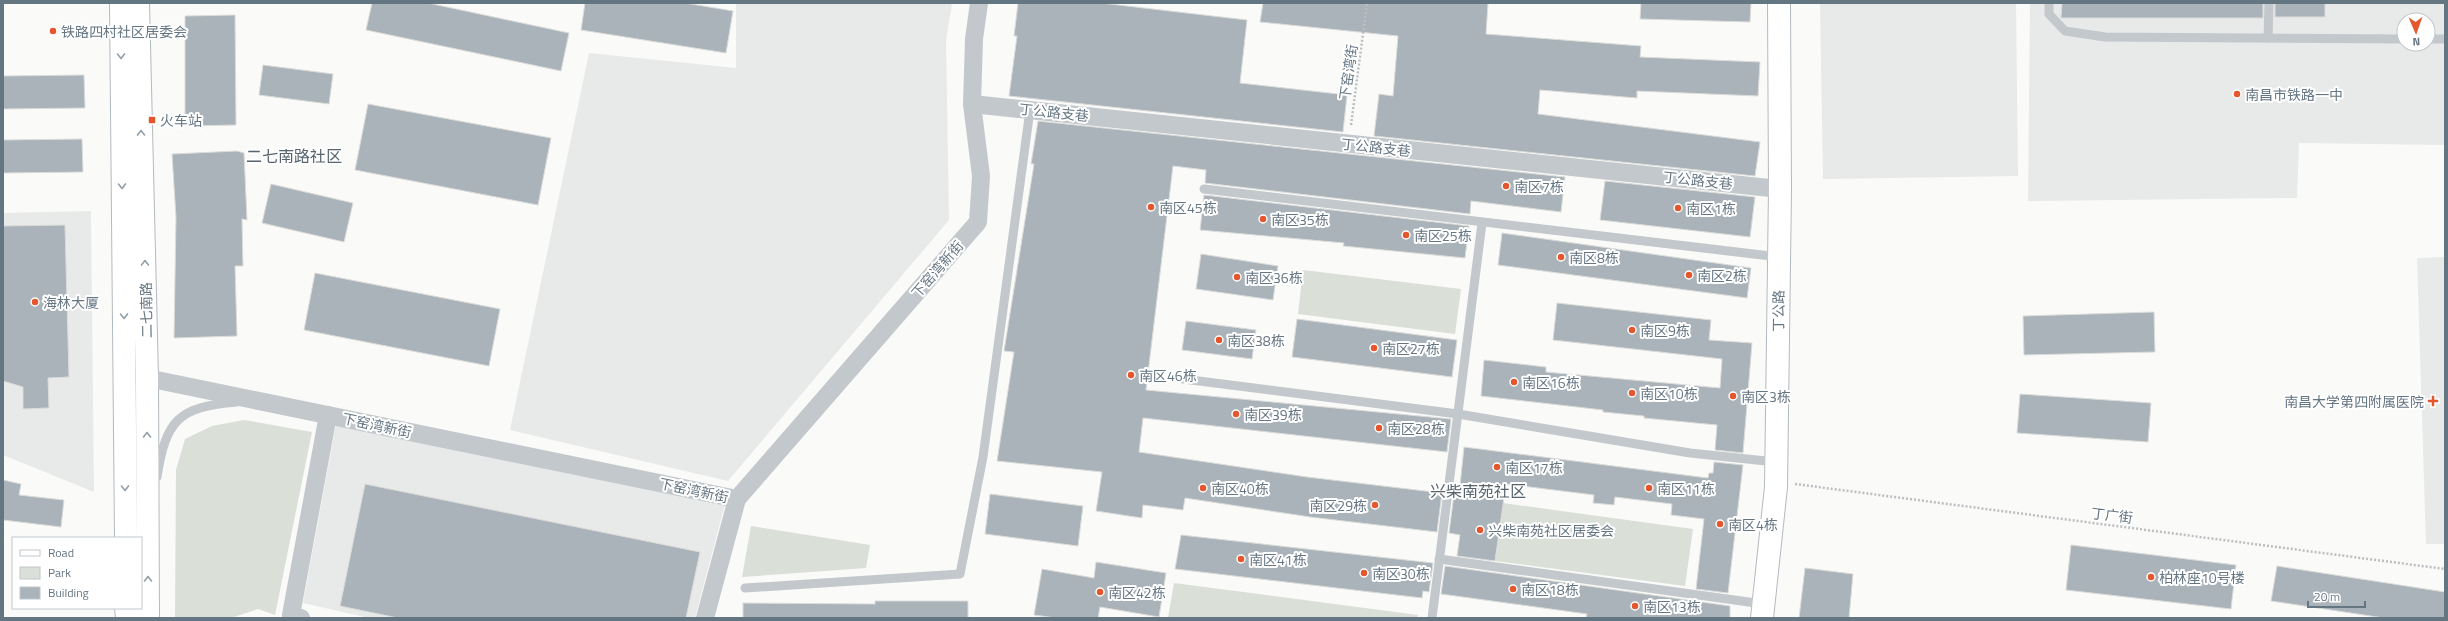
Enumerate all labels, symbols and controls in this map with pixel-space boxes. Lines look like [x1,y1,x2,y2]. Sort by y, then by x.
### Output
north arrow [2396,12,2436,52]
place label: 铁路四村社区居委会 [61,21,187,42]
marker: 铁路四村社区居委会 [48,26,58,36]
text: N [2412,34,2420,50]
street label: 下窑湾街 [1334,43,1362,101]
one-way arrow [117,53,125,59]
place label: 南昌市铁路一中 [2245,84,2343,105]
marker: 南昌市铁路一中 [2232,89,2242,99]
street label: 丁公路支巷 [1018,98,1090,126]
place label: 火车站 [160,110,202,131]
marker: 火车站 [147,115,157,125]
one-way arrow [137,130,146,136]
street label: 丁公路支巷 [1340,133,1412,161]
district label: 二七南路社区 [246,144,342,168]
street label: 丁公路支巷 [1662,166,1734,194]
place label: 南区7栋 [1514,176,1564,197]
marker: 南区7栋 [1501,181,1511,191]
one-way arrow [118,183,127,189]
place label: 南区45栋 [1159,197,1217,218]
place label: 南区1栋 [1686,198,1736,219]
marker: 南区45栋 [1146,202,1156,212]
marker: 南区1栋 [1673,203,1683,213]
place label: 南区35栋 [1271,209,1329,230]
marker: 南区35栋 [1258,214,1268,224]
place label: 南区25栋 [1414,225,1472,246]
marker: 南区25栋 [1401,230,1411,240]
street label: 下窑湾新街 [906,236,968,302]
place label: 南区8栋 [1569,247,1619,268]
marker: 南区8栋 [1556,252,1566,262]
one-way arrow [140,260,149,266]
place label: 南区2栋 [1697,265,1747,286]
place label: 南区36栋 [1245,267,1303,288]
marker: 南区2栋 [1684,270,1694,280]
marker: 南区36栋 [1232,272,1242,282]
street label: 二七南路 [135,282,157,338]
street label: 丁公路 [1767,290,1789,332]
place label: 海林大厦 [43,292,99,313]
marker: 海林大厦 [30,297,40,307]
one-way arrow [120,313,128,319]
place label: 南区9栋 [1640,320,1690,341]
marker: 南区9栋 [1627,325,1637,335]
place label: 南区38栋 [1227,330,1285,351]
marker: 南区38栋 [1214,335,1224,345]
place label: 南区27栋 [1382,338,1440,359]
marker: 南区27栋 [1369,343,1379,353]
place label: 南区46栋 [1139,365,1197,386]
marker: 南区46栋 [1126,370,1136,380]
place label: 南区16栋 [1522,372,1580,393]
marker: 南区16栋 [1509,377,1519,387]
place label: 南区10栋 [1640,383,1698,404]
place label: 南区3栋 [1741,386,1791,407]
marker: 南区10栋 [1627,388,1637,398]
marker: 南区3栋 [1728,391,1738,401]
place label: 南昌大学第四附属医院 [2284,391,2424,412]
marker: 南昌大学第四附属医院 [2427,395,2439,407]
place label: 南区39栋 [1244,404,1302,425]
street label: 下窑湾新街 [341,407,413,443]
marker: 南区39栋 [1231,409,1241,419]
place label: 南区28栋 [1387,418,1445,439]
marker: 南区28栋 [1374,423,1384,433]
one-way arrow [143,432,152,438]
place label: 南区17栋 [1505,457,1563,478]
marker: 南区17栋 [1492,462,1502,472]
street label: 下窑湾新街 [658,472,730,508]
place label: 南区40栋 [1211,478,1269,499]
place label: 南区11栋 [1657,478,1715,499]
district label: 兴柴南苑社区 [1430,479,1526,503]
marker: 南区40栋 [1198,483,1208,493]
marker: 南区11栋 [1644,483,1654,493]
one-way arrow [121,485,129,491]
place label: 南区29栋 [1309,495,1367,516]
marker: 南区29栋 [1370,500,1380,510]
street label: 丁广街 [2090,502,2134,528]
place label: 南区4栋 [1728,514,1778,535]
marker: 南区4栋 [1715,519,1725,529]
place label: 兴柴南苑社区居委会 [1488,520,1614,541]
marker: 兴柴南苑社区居委会 [1475,525,1485,535]
legend [12,537,142,609]
text: Road [48,543,74,562]
place label: 南区41栋 [1249,549,1307,570]
marker: 南区41栋 [1236,554,1246,564]
text: Park [48,563,71,582]
place label: 南区30栋 [1372,563,1430,584]
place label: 柏林座10号楼 [2159,567,2245,588]
marker: 南区30栋 [1359,568,1369,578]
marker: 柏林座10号楼 [2146,572,2156,582]
one-way arrow [144,576,152,582]
place label: 南区18栋 [1521,579,1579,600]
place label: 南区42栋 [1108,582,1166,603]
text: Building [48,583,89,602]
scale bar [2308,583,2365,609]
marker: 南区18栋 [1508,584,1518,594]
marker: 南区42栋 [1095,587,1105,597]
text: 20 m [2314,587,2340,606]
place label: 南区13栋 [1643,596,1701,617]
marker: 南区13栋 [1630,601,1640,611]

